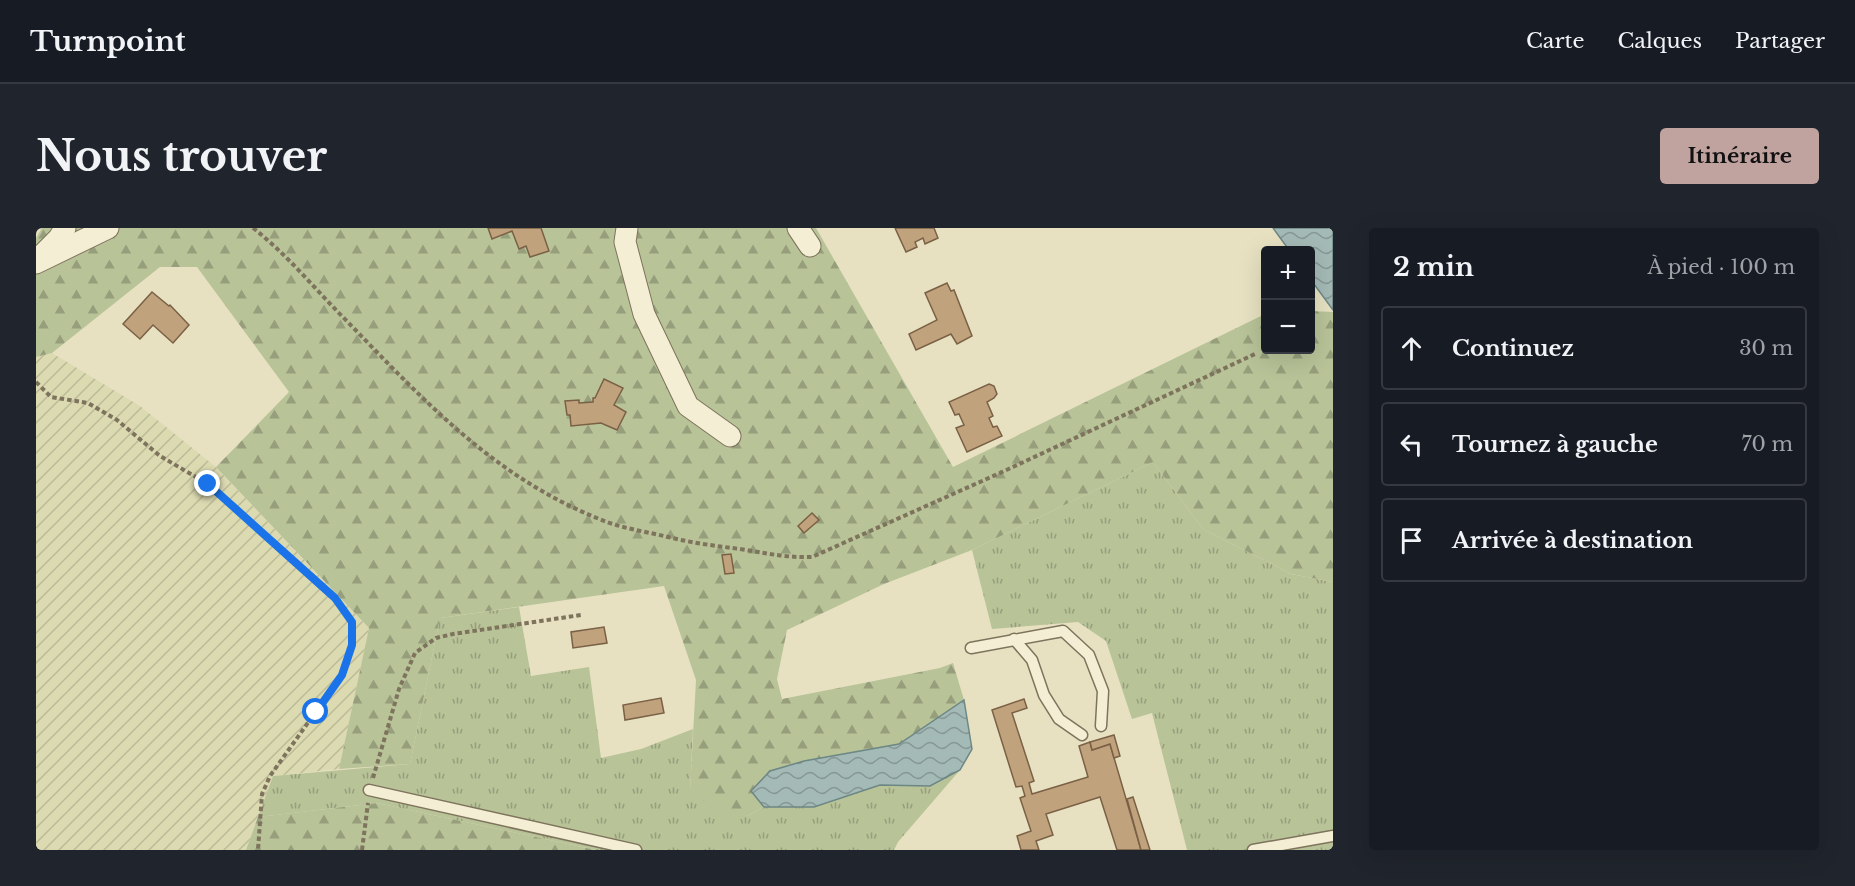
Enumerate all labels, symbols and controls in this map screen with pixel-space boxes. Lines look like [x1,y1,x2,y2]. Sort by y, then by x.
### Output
text: Turnpoint [30,24,186,59]
text: Carte [1526,28,1584,54]
text: Calques [1617,28,1702,54]
text: Partager [1735,28,1825,54]
button: Itinéraire [1660,128,1819,184]
text: Nous trouver [36,130,327,182]
map controls [1261,246,1315,354]
button: + [1261,246,1315,300]
text: 2 min [1393,251,1474,283]
text: À pied · 100 m [1647,255,1795,279]
button: − [1261,300,1315,354]
icon: ahead [1395,332,1428,365]
text: Continuez [1452,335,1574,362]
text: 30 m [1739,336,1793,360]
icon: left [1395,428,1428,461]
text: Tournez à gauche [1452,431,1658,458]
text: 70 m [1741,432,1793,456]
route end [194,470,220,496]
icon: arrive [1395,524,1428,557]
text: Arrivée à destination [1452,527,1693,554]
route start [302,698,328,724]

